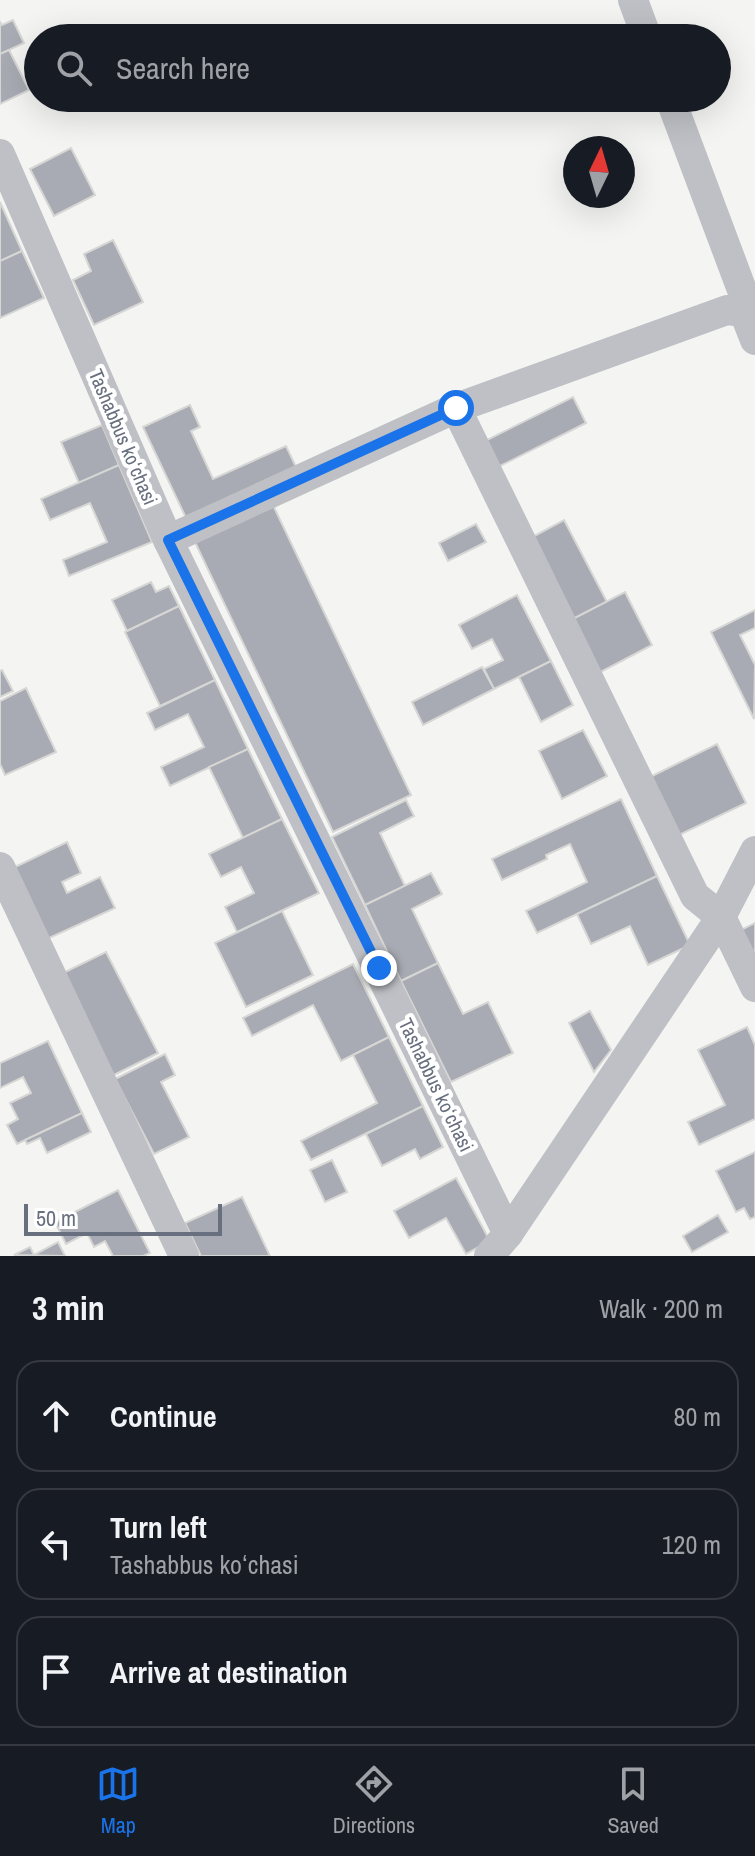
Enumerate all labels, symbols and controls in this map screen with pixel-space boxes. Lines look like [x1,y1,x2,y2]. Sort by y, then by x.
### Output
search box [24,24,731,112]
icon: search [52,46,96,90]
text: Search here [116,48,250,88]
north arrow [563,136,635,208]
street label: Tashabbus koʻchasi [83,365,164,509]
route start [438,390,474,426]
route end [361,950,397,986]
street label: Tashabbus koʻchasi [392,1014,480,1156]
scale bar [24,1200,222,1236]
text: 50 m [36,1203,76,1233]
text: 3 min [32,1285,105,1331]
text: Walk · 200 m [599,1291,723,1326]
icon: ahead [34,1394,78,1438]
text: Continue [110,1396,217,1436]
text: 80 m [674,1399,721,1434]
text: Turn left [110,1507,207,1547]
icon: left [34,1522,78,1566]
text: 120 m [662,1527,721,1562]
text: Tashabbus koʻchasi [110,1547,299,1582]
icon: arrive [34,1650,78,1694]
text: Arrive at destination [110,1652,348,1692]
tab: Map [96,1762,140,1840]
tab: Directions [333,1762,415,1840]
tab: Saved [608,1762,659,1840]

